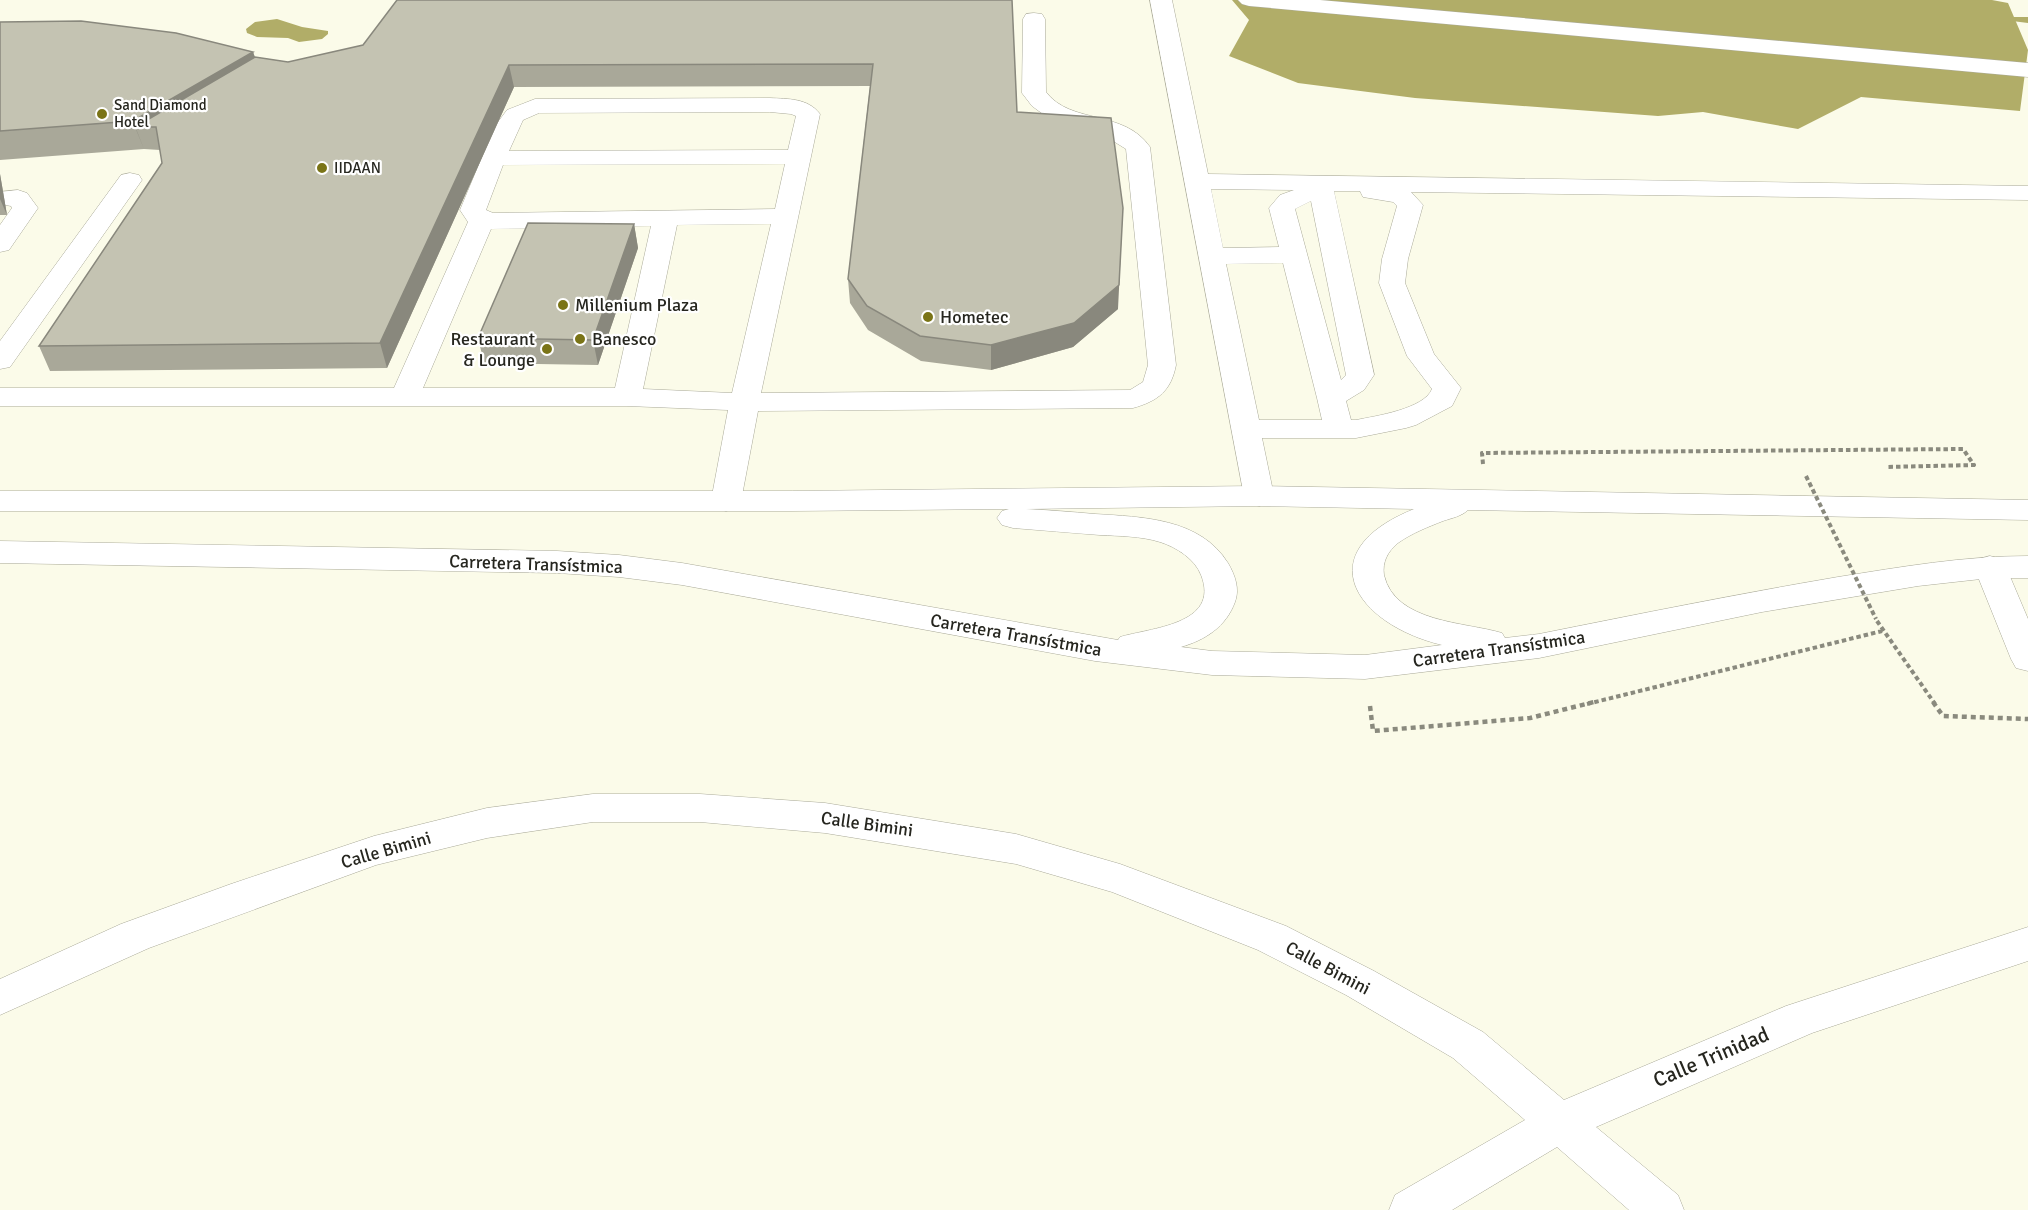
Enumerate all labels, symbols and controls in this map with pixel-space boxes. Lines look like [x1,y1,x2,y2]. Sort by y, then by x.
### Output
place label: Sand Diamond Hotel [114,96,207,131]
marker: Sand Diamond Hotel [95,107,109,121]
place label: IIDAAN [334,159,381,177]
marker: IIDAAN [315,161,329,175]
place label: Millenium Plaza [575,294,698,316]
marker: Millenium Plaza [556,298,570,312]
place label: Hometec [940,306,1009,328]
marker: Hometec [921,310,935,324]
place label: Restaurant & Lounge [451,328,535,371]
place label: Banesco [592,328,656,350]
marker: Banesco [573,332,587,346]
marker: Restaurant & Lounge [540,342,554,356]
street label: Carretera Transístmica [449,550,623,578]
street label: Carretera Transístmica [929,609,1103,661]
street label: Carretera Transístmica [1411,626,1587,672]
street label: Calle Bimini [820,807,914,841]
street label: Calle Bimini [338,827,434,873]
street label: Calle Bimini [1282,937,1374,999]
street label: Calle Trinidad [1649,1021,1773,1093]

